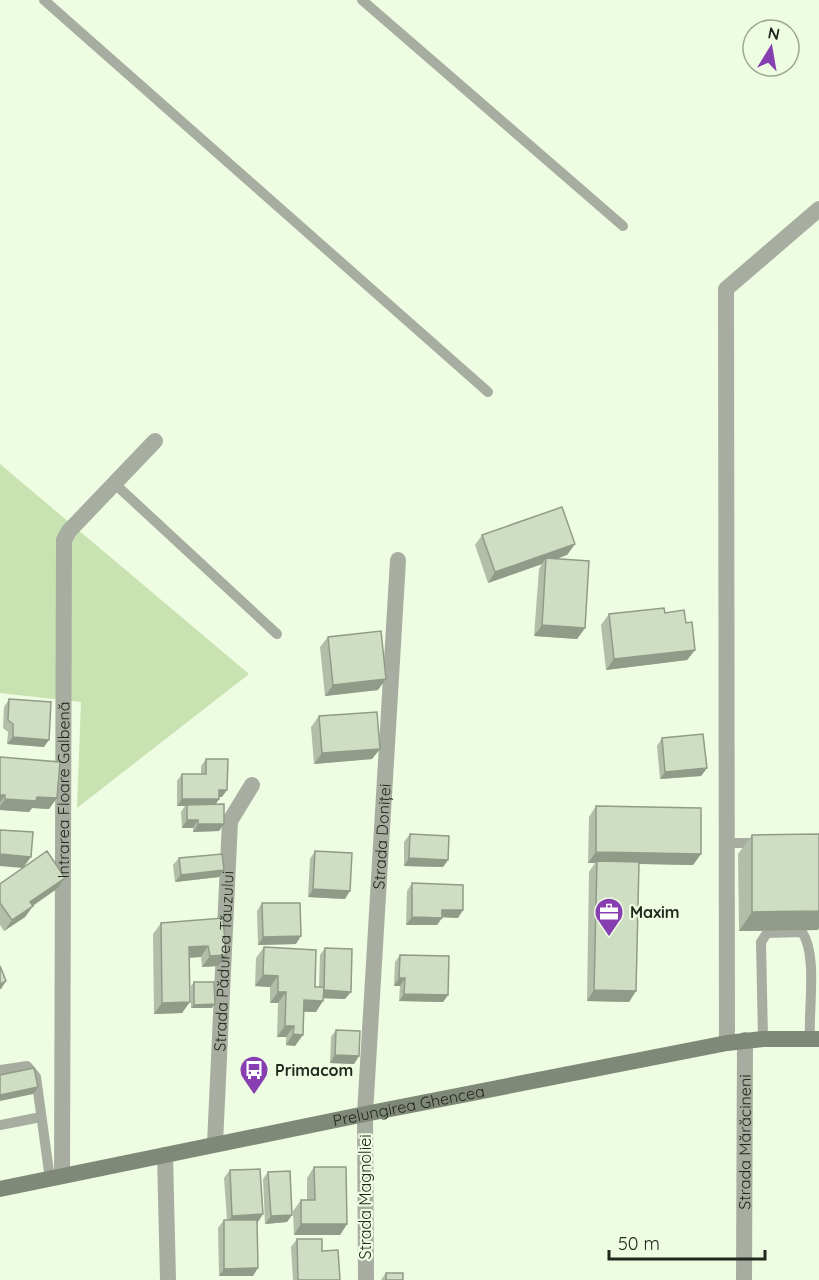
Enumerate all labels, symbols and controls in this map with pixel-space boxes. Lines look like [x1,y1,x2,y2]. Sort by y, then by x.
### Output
north arrow [741,18,801,78]
text: N [766,22,782,44]
street label: Intrarea Floare Galbenă [53,701,73,879]
street label: Strada Doniței [368,783,395,890]
street label: Strada Pădurea Tăuzului [209,870,238,1052]
office icon: Maxim [593,896,625,938]
place label: Maxim [630,902,679,922]
bus stop icon: Primacom [238,1054,270,1096]
place label: Primacom [275,1060,353,1080]
street label: Strada Mărăcineni [734,1074,755,1210]
street label: Prelungirea Ghencea [331,1081,486,1130]
street label: Strada Magnoliei [355,1134,375,1260]
scale bar [609,1223,765,1261]
text: 50 m [618,1232,660,1255]

